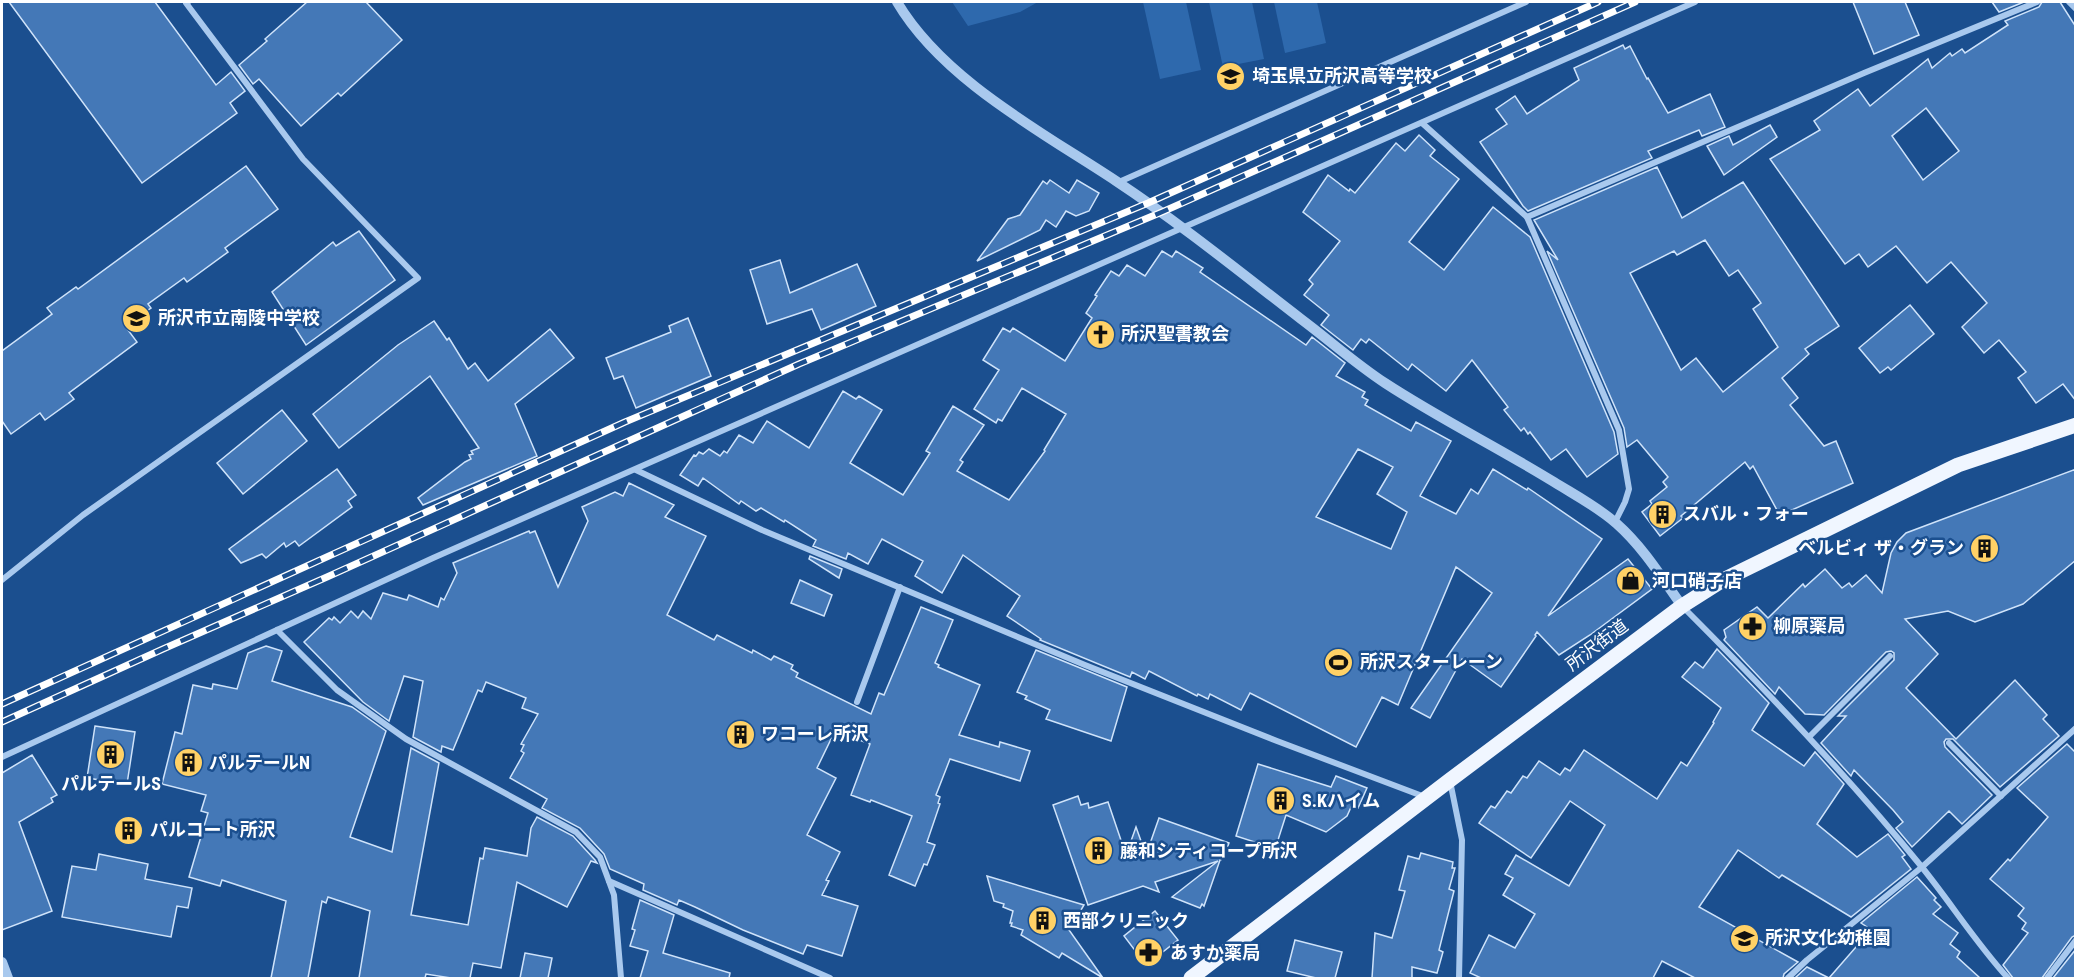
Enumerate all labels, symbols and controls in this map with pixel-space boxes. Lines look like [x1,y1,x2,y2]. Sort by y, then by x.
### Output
school or university icon: 埼玉県立所沢高等学校 [1215,60,1247,92]
place label: 埼玉県立所沢高等学校 [1252,65,1432,86]
school or university icon: 所沢市立南陵中学校 [121,302,153,334]
place label: 所沢市立南陵中学校 [158,307,320,328]
church icon: 所沢聖書教会 [1084,318,1116,350]
place label: 所沢聖書教会 [1121,323,1229,344]
building icon: スバル・フォー [1646,498,1678,530]
place label: スバル・フォー [1683,503,1809,524]
building icon: ベルビィ ザ・グラン [1969,532,2001,564]
place label: ベルビィ ザ・グラン [1798,537,1964,558]
shop icon: 河口硝子店 [1615,565,1647,597]
place label: 河口硝子店 [1652,570,1742,591]
pharmacy icon: 柳原薬局 [1736,610,1768,642]
street label: 所沢街道 [1562,615,1632,675]
place label: 柳原薬局 [1773,615,1845,636]
sports icon: 所沢スターレーン [1323,646,1355,678]
place label: 所沢スターレーン [1360,651,1503,672]
building icon: ワコーレ所沢 [724,718,756,750]
place label: ワコーレ所沢 [761,723,869,744]
building icon: パルテールS [95,739,127,771]
building icon: パルテールN [172,747,204,779]
place label: パルテールN [209,752,310,773]
place label: パルテールS [61,773,161,794]
building icon: S.Kハイム [1265,785,1297,817]
place label: S.Kハイム [1302,790,1380,811]
building icon: パルコート所沢 [113,814,145,846]
place label: パルコート所沢 [150,819,276,840]
building icon: 藤和シティコープ所沢 [1083,835,1115,867]
place label: 藤和シティコープ所沢 [1120,840,1298,861]
building icon: 西部クリニック [1026,905,1058,937]
place label: 西部クリニック [1063,910,1189,931]
school or university icon: 所沢文化幼稚園 [1728,922,1760,954]
place label: 所沢文化幼稚園 [1765,927,1891,948]
pharmacy icon: あすか薬局 [1133,937,1165,969]
place label: あすか薬局 [1170,942,1260,963]

